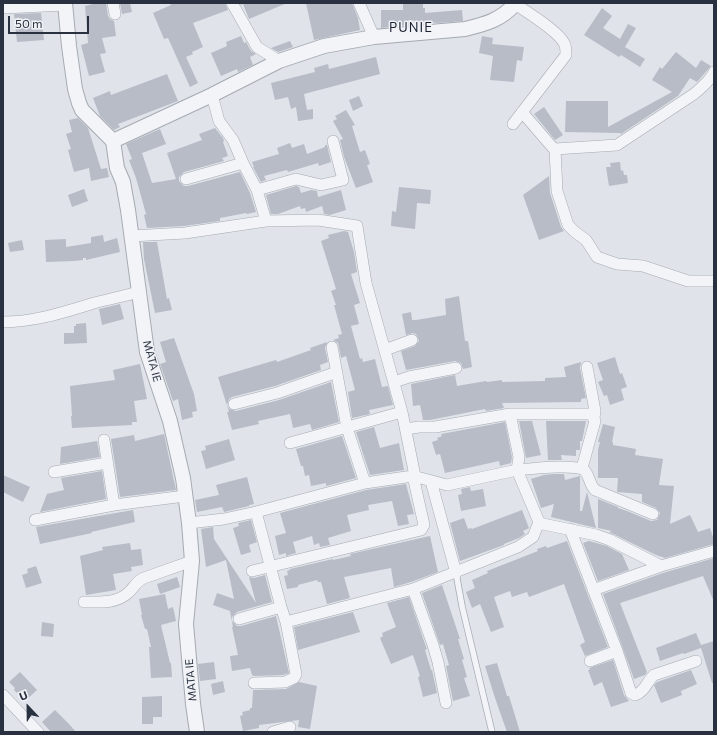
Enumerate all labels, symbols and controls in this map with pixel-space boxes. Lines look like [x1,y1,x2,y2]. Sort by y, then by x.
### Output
scale bar [10,8,91,34]
text: 50 m [15,16,43,30]
district label: PUNIE [389,20,433,36]
street label: MATA IE [140,339,164,383]
street label: MATA IE [183,658,199,702]
north arrow [8,687,48,727]
text: U [17,688,29,703]

